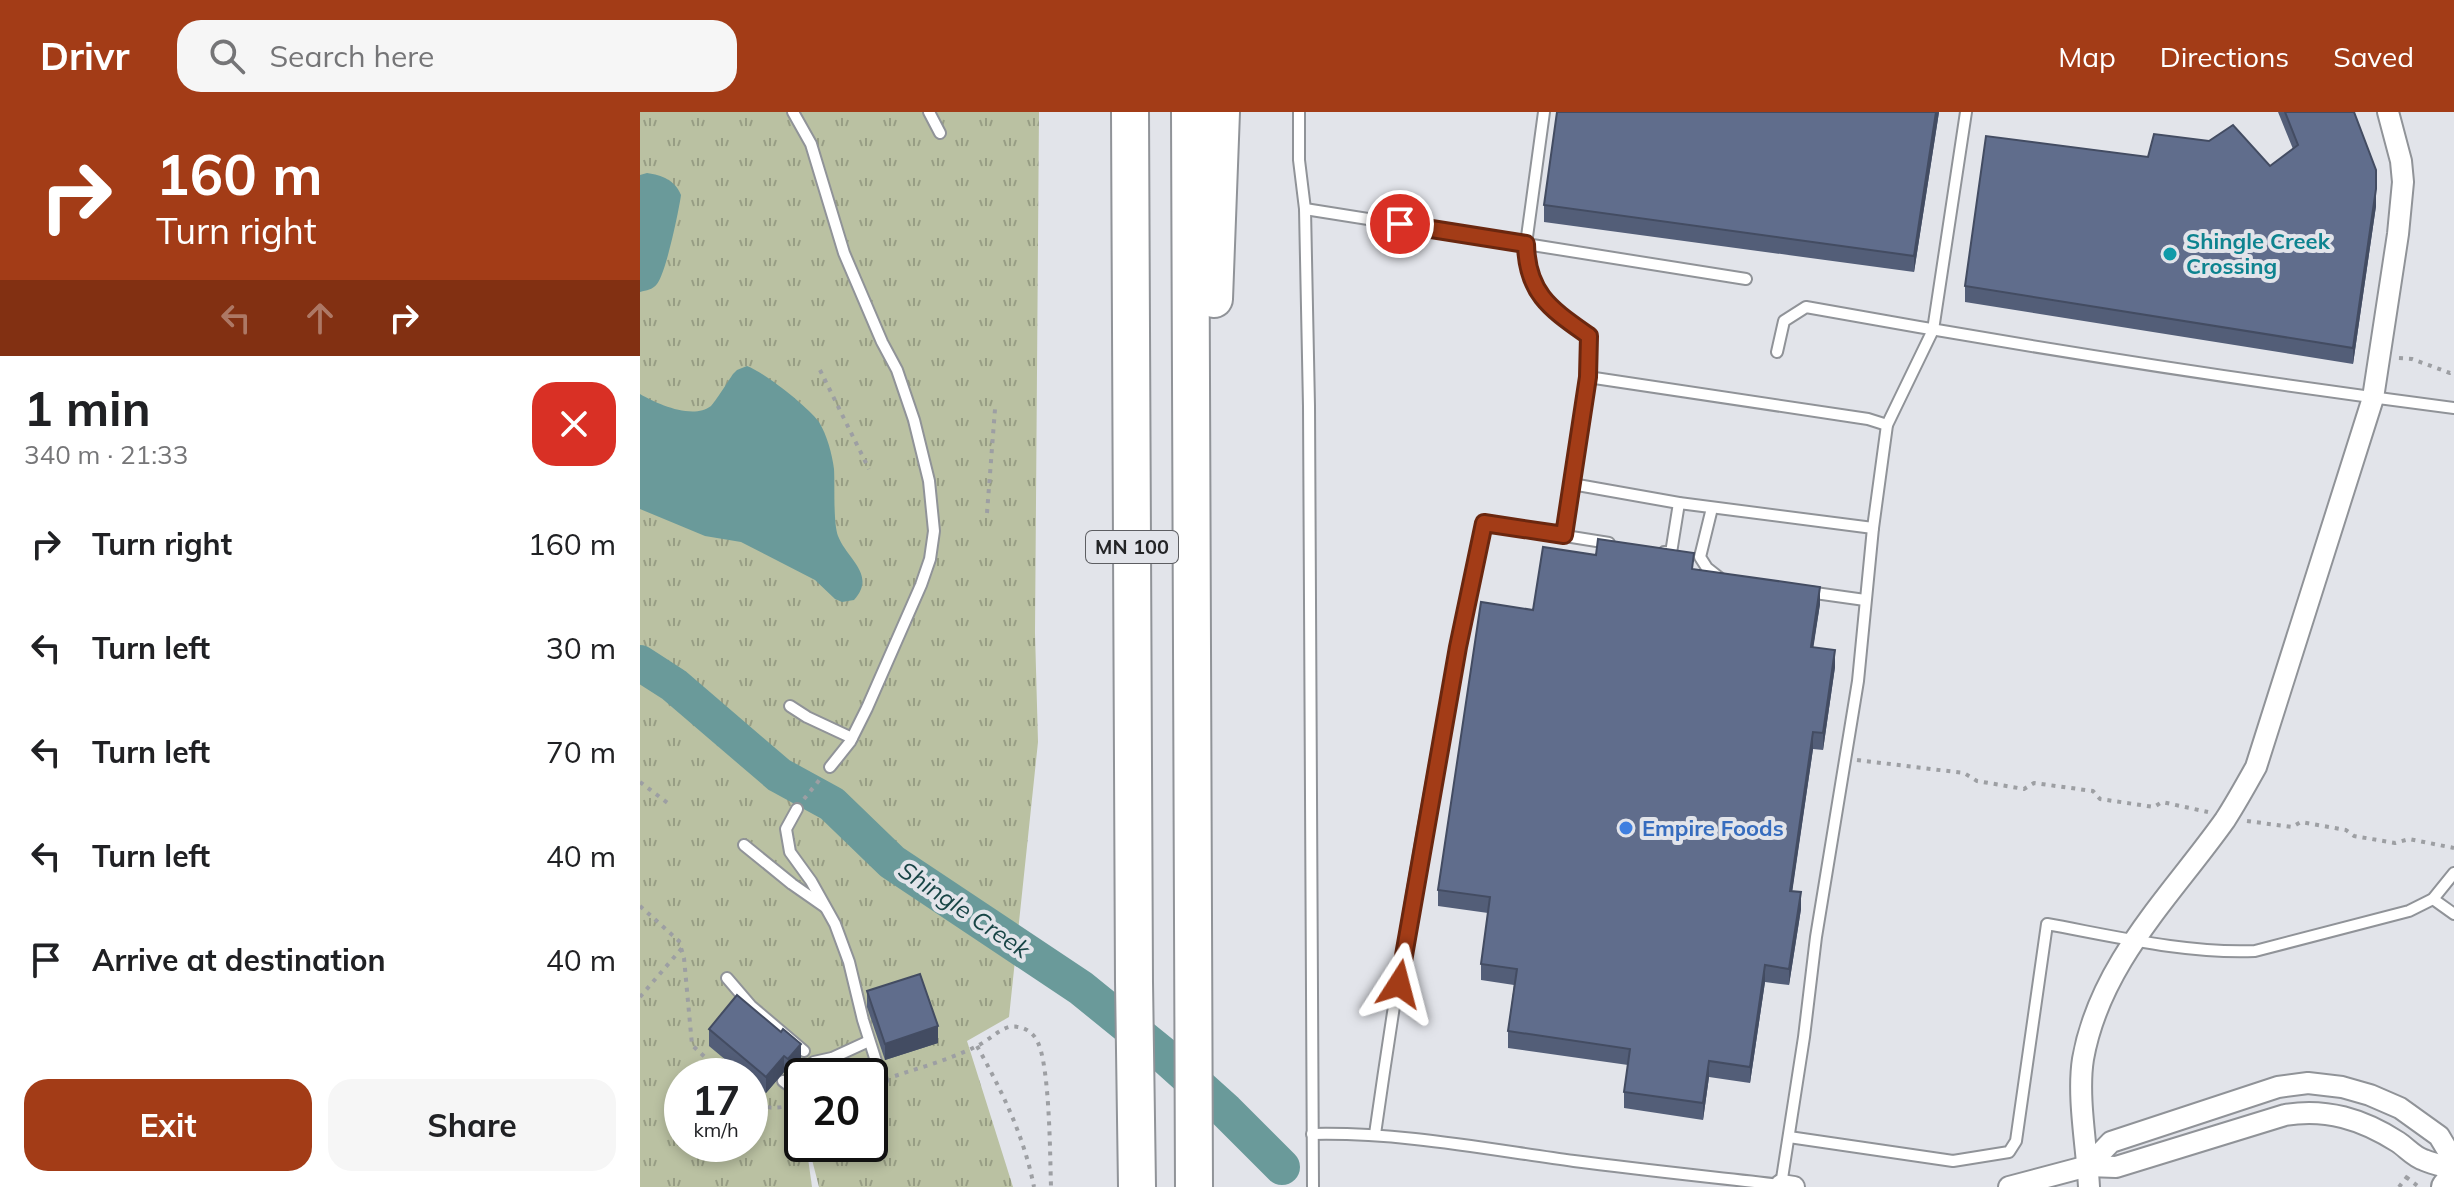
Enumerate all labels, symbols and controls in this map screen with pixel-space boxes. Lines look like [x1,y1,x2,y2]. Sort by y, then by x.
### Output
search box [177,20,737,92]
text: Drivr [40,32,129,80]
icon: search [205,34,249,78]
text: Search here [269,37,434,75]
text: Map [2058,39,2116,74]
text: Directions [2160,39,2289,74]
text: Saved [2333,39,2414,74]
text: 160 m [156,139,323,209]
icon: right [24,144,128,248]
pin [1366,190,1434,258]
icon: arrive [1378,202,1422,246]
text: Turn right [156,208,317,253]
place label: Shingle Creek Crossing [2186,227,2331,280]
marker: Shingle Creek Crossing [2161,245,2179,263]
icon: left [214,296,258,340]
icon: ahead [298,296,342,340]
icon: right [382,296,426,340]
text: 1 min [24,378,151,438]
button: close [532,382,616,466]
text: 340 m · 21:33 [24,438,188,471]
icon: right [24,522,68,566]
text: Turn right [92,525,232,563]
text: 160 m [528,525,616,563]
road number: MN 100 [1086,531,1178,563]
icon: left [24,626,68,670]
text: Turn left [92,629,210,667]
text: 30 m [546,629,616,667]
icon: left [24,730,68,774]
text: Turn left [92,733,210,771]
text: 70 m [546,733,616,771]
place label: Empire Foods [1642,814,1784,842]
marker: Empire Foods [1617,819,1635,837]
icon: left [24,834,68,878]
text: Turn left [92,837,210,875]
text: 40 m [546,837,616,875]
water label: Shingle Creek [893,854,1036,964]
icon: arrive [24,938,68,982]
text: Arrive at destination [92,941,386,979]
text: 40 m [546,941,616,979]
position arrow [1357,942,1441,1026]
speed limit sign: 20 [784,1058,888,1162]
text: 17 [692,1075,740,1125]
button: Exit [24,1079,312,1171]
button: Share [328,1079,616,1171]
text: km/h [693,1117,739,1142]

